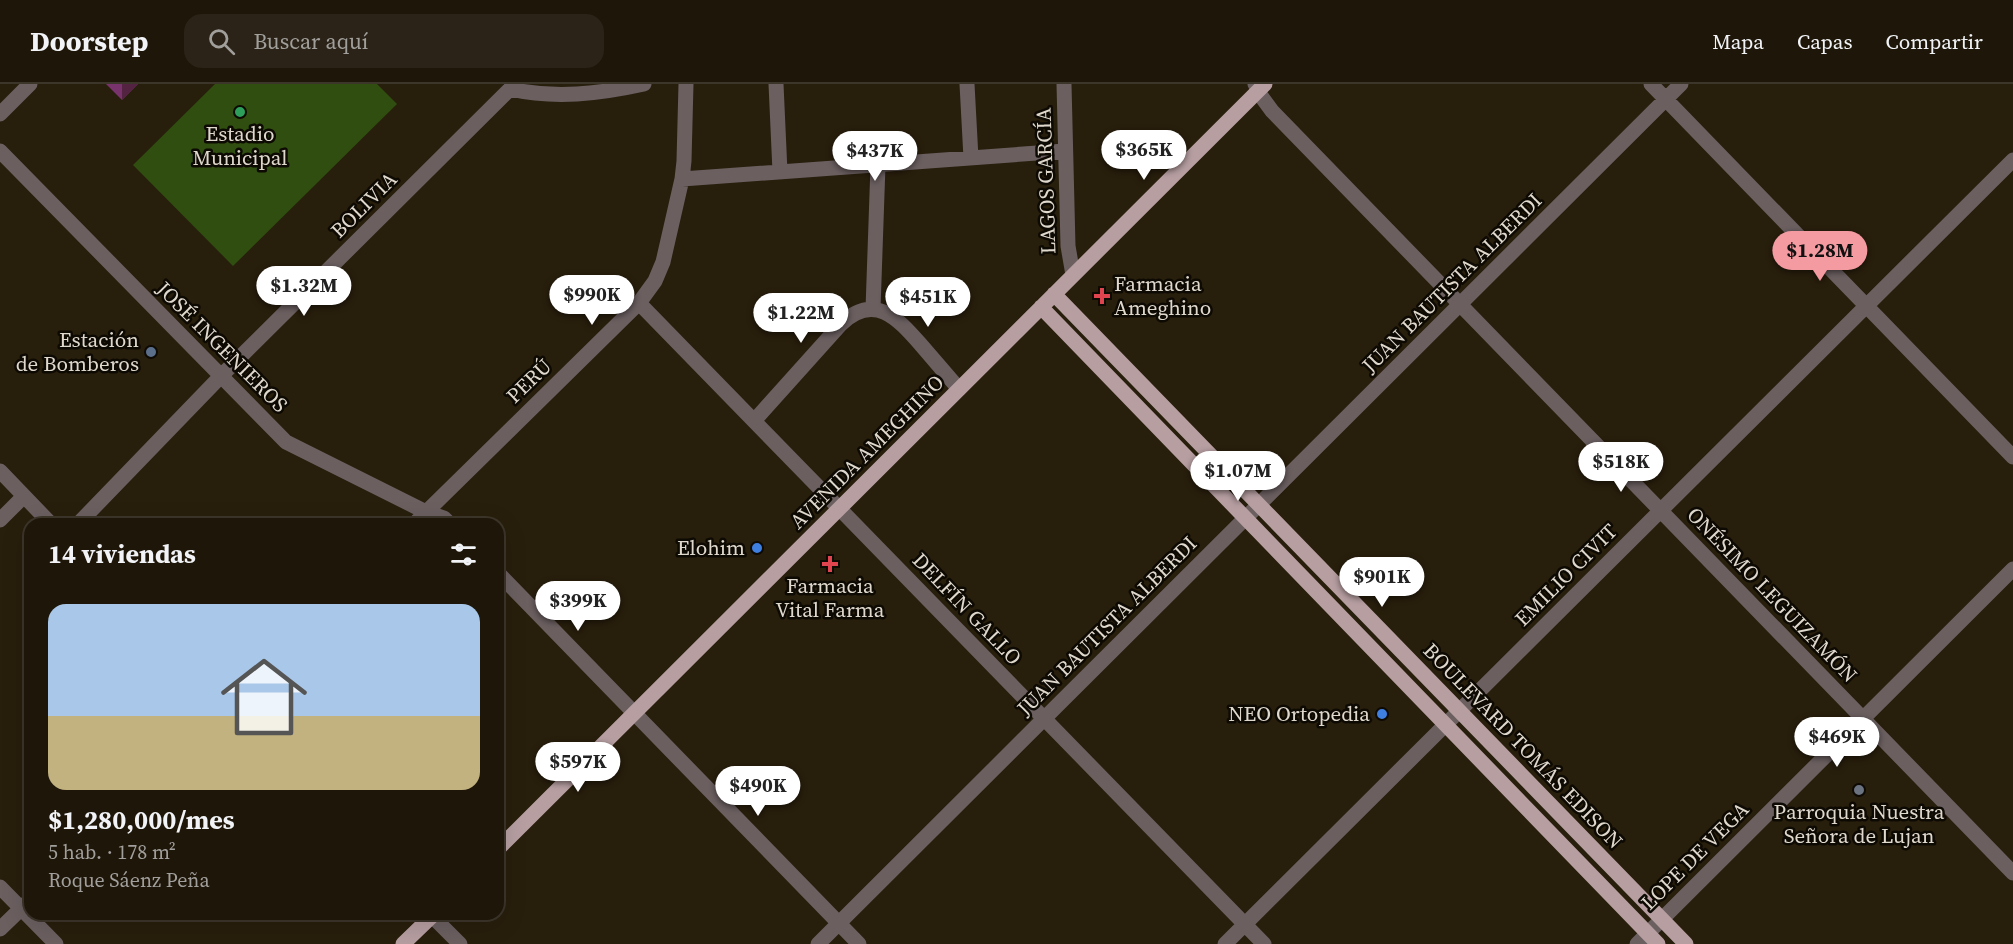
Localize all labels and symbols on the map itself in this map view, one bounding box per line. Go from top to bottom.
marker: Estadio Municipal [233,105,247,119]
street label: LAGOS GARCÍA [1028,107,1063,255]
place label: Estadio Municipal [192,119,288,172]
pin: $365K [1102,130,1186,181]
pin: $437K [833,131,917,182]
street label: BOLIVIA [324,165,403,244]
street label: JUAN BAUTISTA ALBERDI [1355,186,1548,380]
pin: $1.28M [1771,231,1869,282]
pin: $1.32M [255,266,353,317]
place label: Farmacia Ameghino [1114,269,1211,322]
street label: JOSÉ INGENIEROS [150,274,294,419]
pin: $990K [550,275,634,326]
pin: $451K [886,277,970,328]
marker: Farmacia Ameghino [1095,289,1109,303]
pin: $1.22M [752,293,850,344]
place label: Estación de Bomberos [16,325,139,378]
marker: Estación de Bomberos [144,345,158,359]
street label: PERÚ [499,352,558,410]
street label: AVENIDA AMEGHINO [783,368,950,535]
pin: $518K [1579,442,1663,493]
pin: $1.07M [1189,451,1287,502]
street label: ONÉSIMO LEGUIZAMÓN [1681,500,1864,689]
street label: EMILIO CIVIT [1508,517,1624,632]
street label: JUAN BAUTISTA ALBERDI [1010,529,1203,723]
place label: Elohim [677,533,745,562]
marker: Elohim [750,541,764,555]
street label: DELFÍN GALLO [906,546,1029,671]
marker: Farmacia Vital Farma [823,557,837,571]
pin: $901K [1340,557,1424,608]
place label: Farmacia Vital Farma [776,571,885,624]
pin: $399K [536,581,620,632]
street label: BOULEVARD TOMÁS EDISON [1417,636,1630,855]
place label: NEO Ortopedia [1228,699,1370,728]
marker: NEO Ortopedia [1375,707,1389,721]
pin: $469K [1795,717,1879,768]
pin: $597K [536,742,620,793]
pin: $490K [716,766,800,817]
marker: Parroquia Nuestra Señora de Lujan [1852,783,1866,797]
street label: LOPE DE VEGA [1634,795,1755,916]
place label: Parroquia Nuestra Señora de Lujan [1774,797,1945,850]

